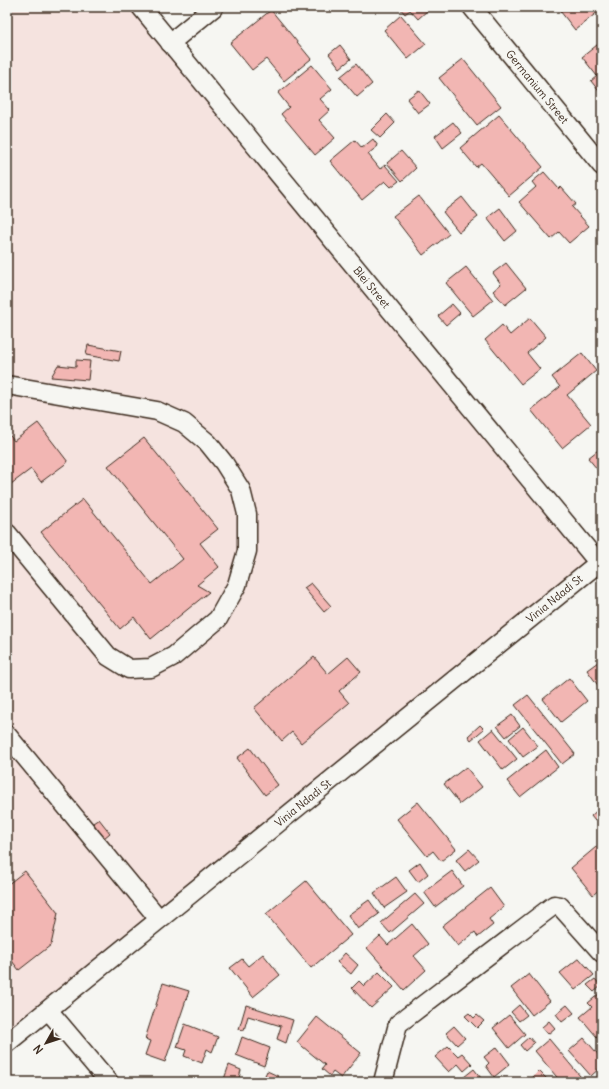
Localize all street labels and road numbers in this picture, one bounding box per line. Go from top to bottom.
street label: Germanium Street [503,47,572,127]
street label: Blei Street [350,263,393,311]
street label: Vinia Ndadi St [523,571,586,626]
street label: Vinia Ndadi St [272,776,334,830]

